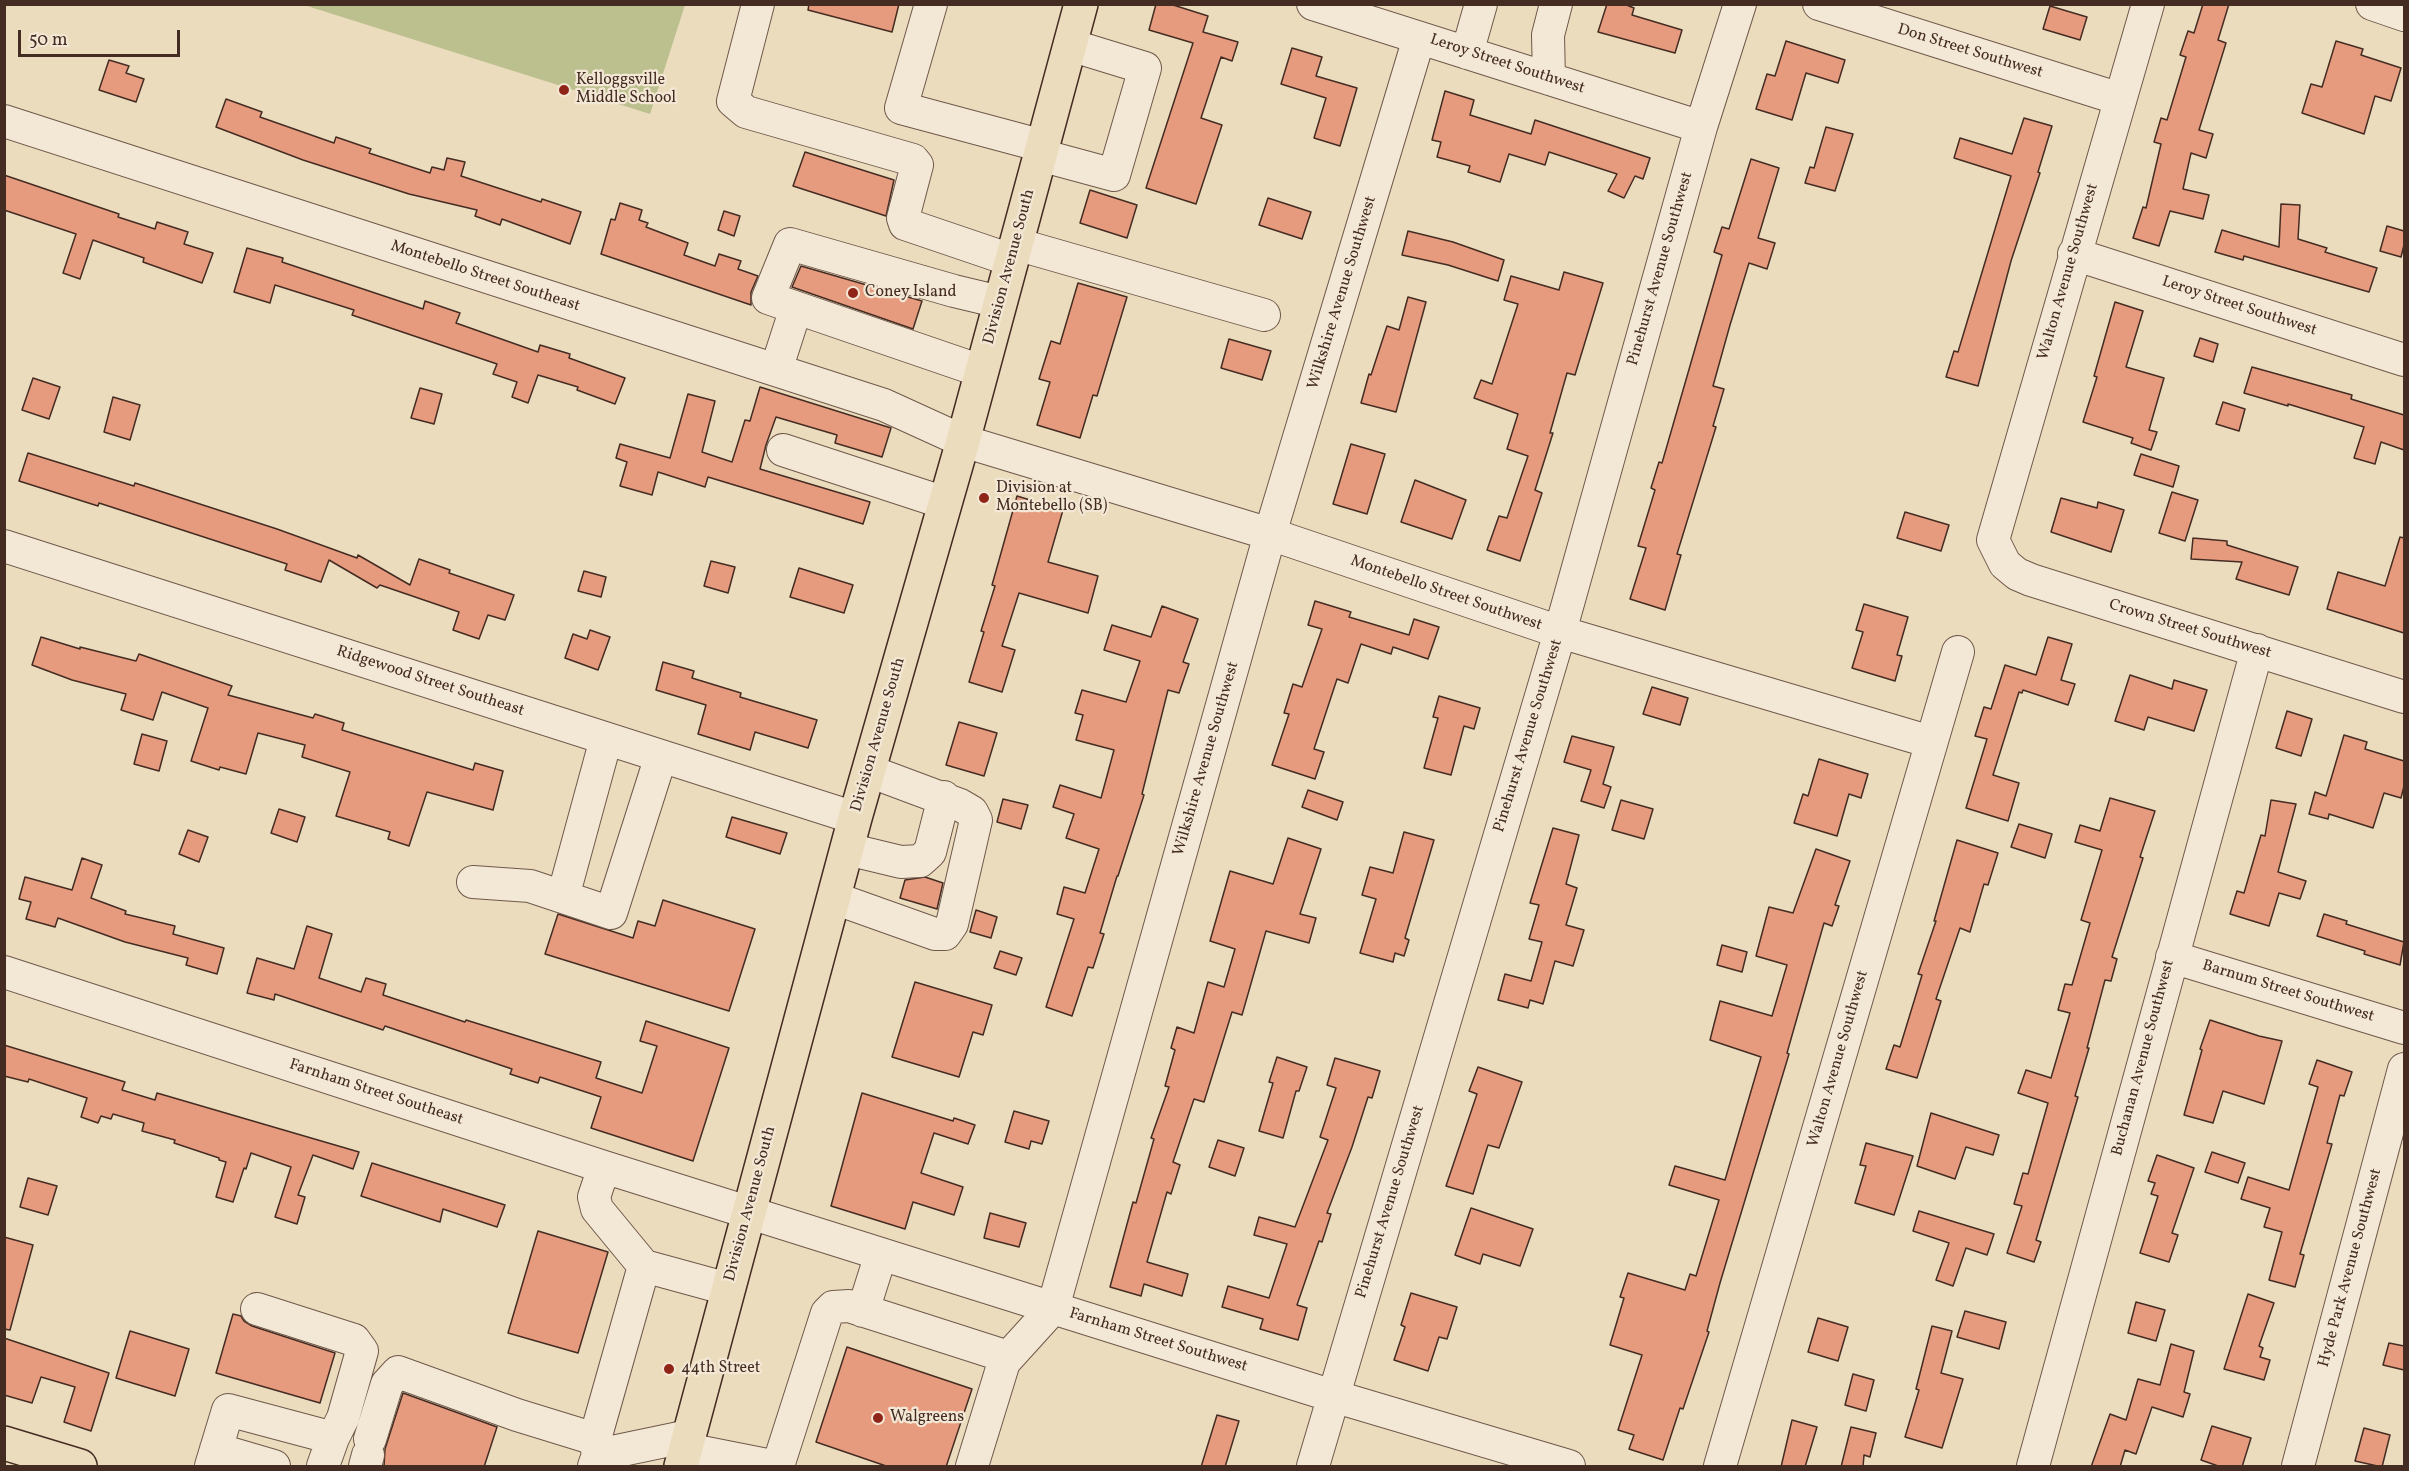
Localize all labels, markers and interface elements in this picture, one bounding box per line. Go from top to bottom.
scale bar [21,18,183,56]
street label: Don Street Southwest [1895,21,2045,83]
text: 50 m [29,28,68,53]
street label: Leroy Street Southwest [1427,31,1587,99]
place label: Kelloggsville Middle School [576,71,676,109]
marker: Kelloggsville Middle School [557,83,571,97]
street label: Pinehurst Avenue Southwest [1624,170,1698,368]
street label: Walton Avenue Southwest [2035,181,2103,363]
street label: Division Avenue South [980,187,1040,347]
street label: Wilkshire Avenue Southwest [1304,194,1382,392]
street label: Montebello Street Southeast [388,237,582,317]
street label: Leroy Street Southwest [2159,273,2319,341]
place label: Coney Island [865,283,957,303]
marker: Coney Island [846,286,860,300]
place label: Division at Montebello (SB) [996,479,1107,517]
marker: Division at Montebello (SB) [977,491,991,505]
street label: Montebello Street Southwest [1348,552,1544,636]
street label: Crown Street Southwest [2106,596,2274,664]
street label: Pinehurst Avenue Southwest [1490,637,1568,835]
street label: Ridgewood Street Southeast [334,643,526,721]
street label: Division Avenue South [848,656,910,814]
street label: Wilkshire Avenue Southwest [1170,660,1244,858]
street label: Barnum Street Southwest [2200,957,2376,1027]
street label: Buchanan Avenue Southwest [2109,958,2179,1158]
street label: Walton Avenue Southwest [1805,968,1873,1150]
street label: Farnham Street Southeast [287,1056,465,1130]
street label: Pinehurst Avenue Southwest [1352,1103,1430,1301]
street label: Division Avenue South [721,1124,781,1284]
street label: Hyde Park Avenue Southwest [2315,1167,2387,1369]
street label: Farnham Street Southwest [1066,1305,1250,1377]
place label: 44th Street [681,1359,760,1379]
marker: 44th Street [662,1362,676,1376]
place label: Walgreens [890,1408,964,1428]
marker: Walgreens [871,1411,885,1425]

